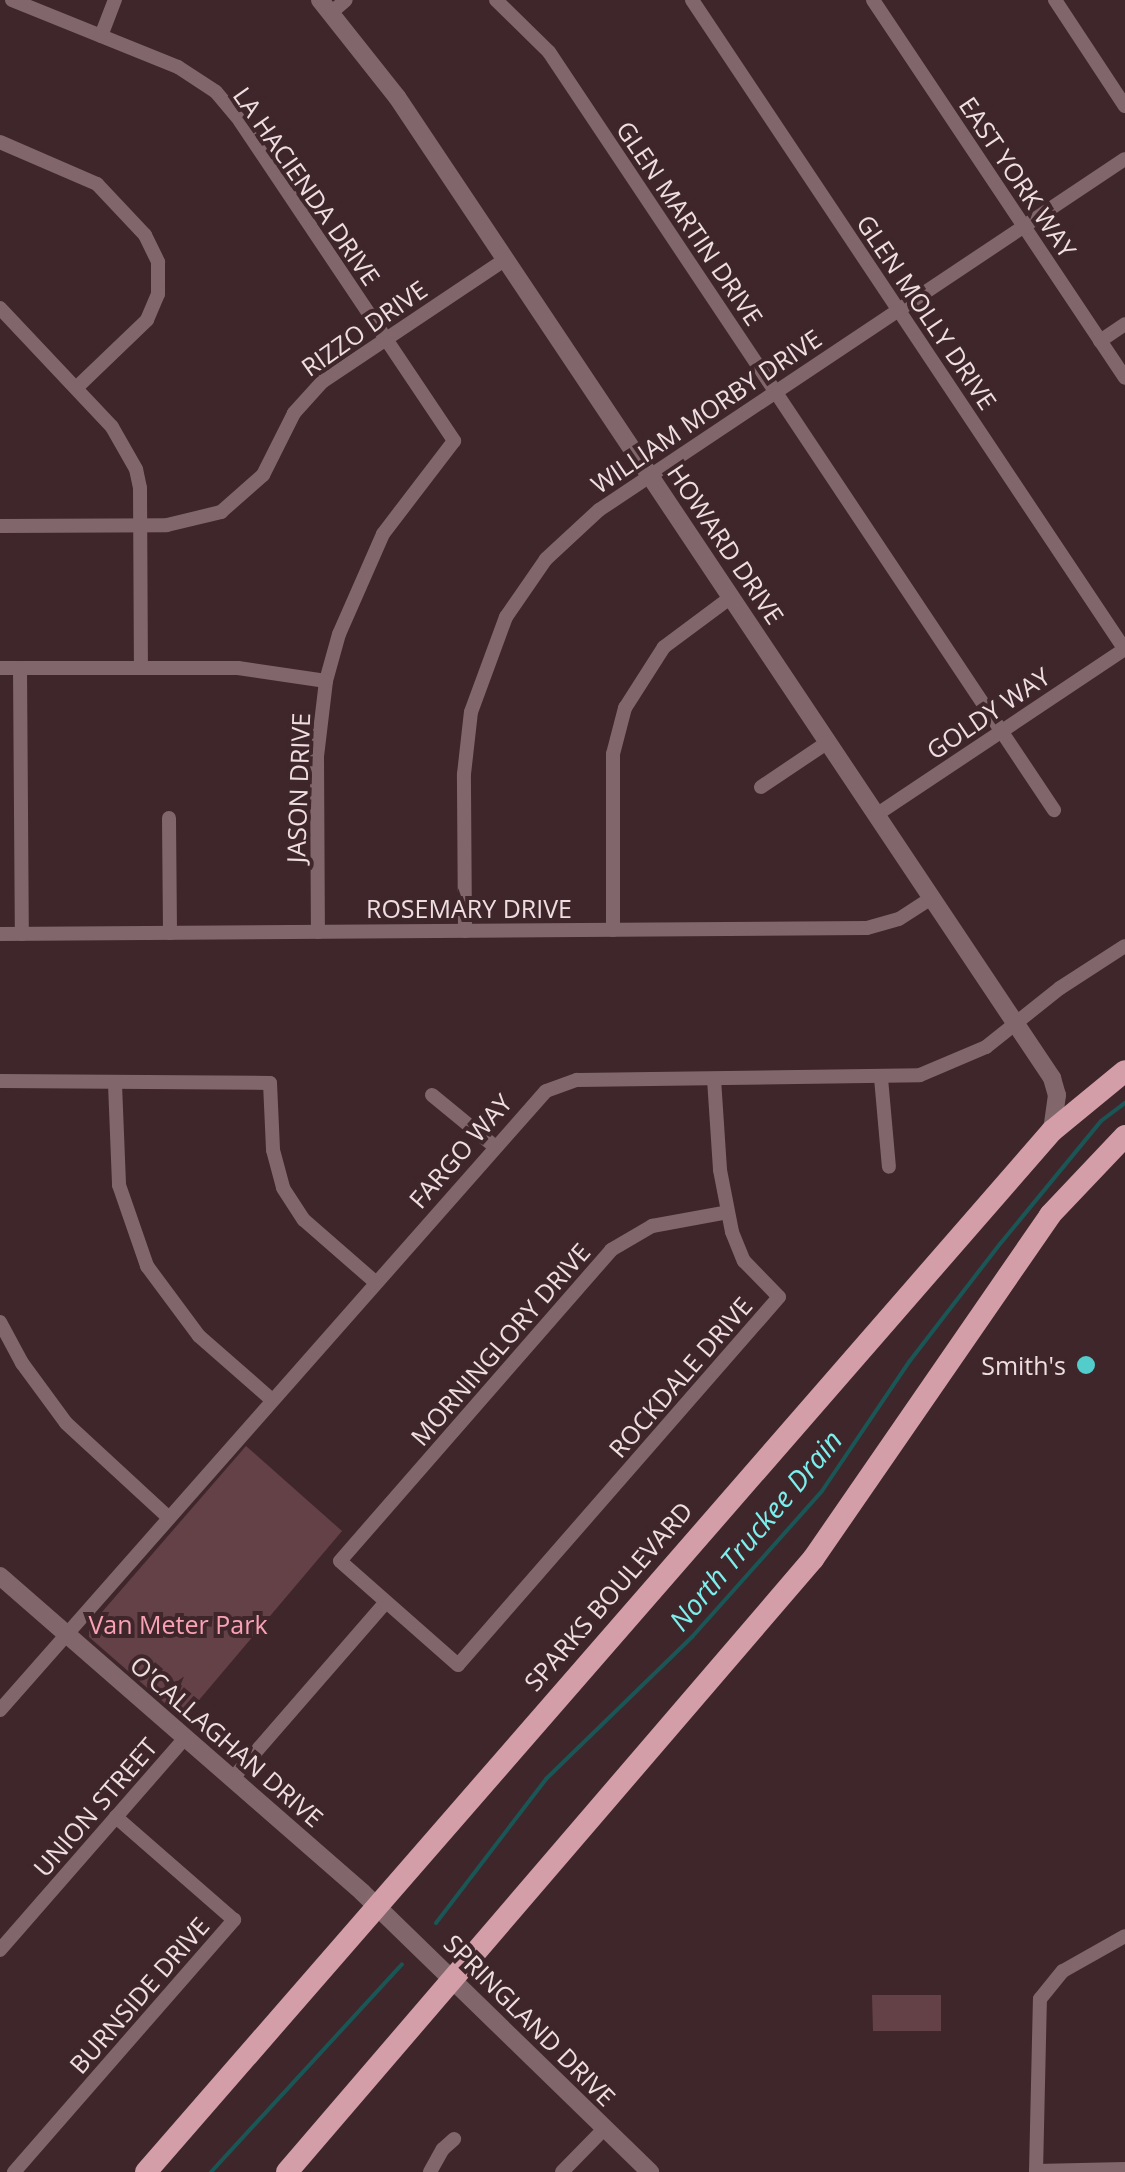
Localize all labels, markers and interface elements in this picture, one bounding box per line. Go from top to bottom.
street label: LA HACIENDA DRIVE [227,81,387,291]
street label: EAST YORK WAY [953,91,1083,263]
street label: GLEN MARTIN DRIVE [611,115,769,331]
street label: GLEN MOLLY DRIVE [851,209,1003,415]
street label: RIZZO DRIVE [295,274,433,382]
street label: WILLIAM MORBY DRIVE [585,323,827,499]
street label: HOWARD DRIVE [662,458,790,630]
street label: GOLDY WAY [921,661,1055,765]
street label: JASON DRIVE [280,712,316,864]
street label: ROSEMARY DRIVE [366,893,572,923]
street label: FARGO WAY [402,1088,518,1214]
street label: MORNINGLORY DRIVE [404,1237,596,1451]
street label: ROCKDALE DRIVE [602,1291,758,1463]
place label: Smith's [981,1350,1066,1380]
marker: Smith's [1075,1354,1097,1376]
water label: North Truckee Drain [662,1423,848,1637]
street label: SPARKS BOULEVARD [518,1495,698,1697]
park label: Van Meter Park [88,1609,268,1639]
street label: O'CALLAGHAN DRIVE [125,1649,329,1833]
street label: UNION STREET [27,1732,163,1882]
street label: BURNSIDE DRIVE [63,1911,215,2079]
street label: SPRINGLAND DRIVE [438,1928,622,2112]

